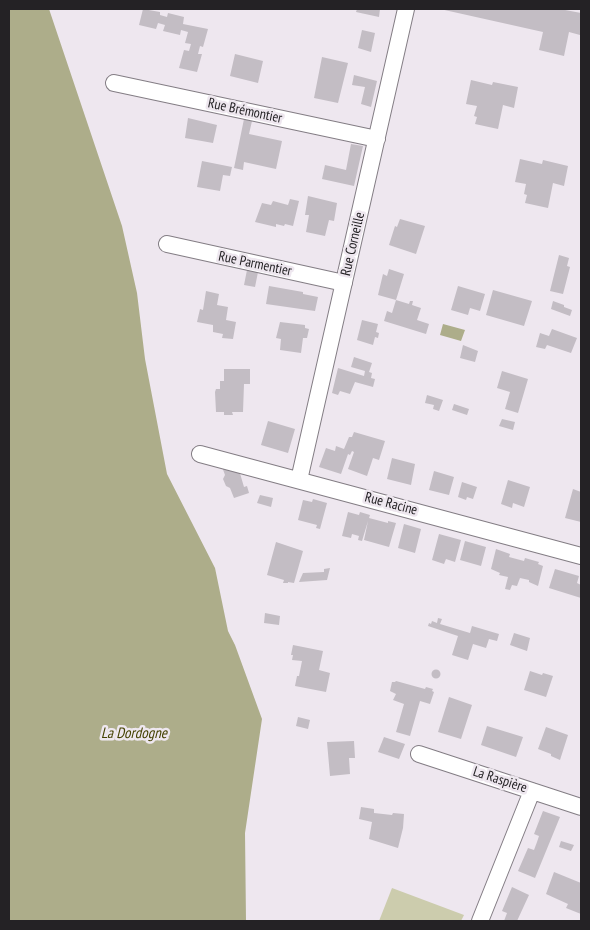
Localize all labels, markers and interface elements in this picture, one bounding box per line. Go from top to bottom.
street label: Rue Brémontier [206,95,284,127]
street label: Rue Corneille [338,211,368,277]
street label: Rue Parmentier [217,248,293,280]
street label: Rue Racine [363,489,419,519]
water label: La Dordogne [101,725,167,743]
street label: La Raspière [471,763,529,797]

